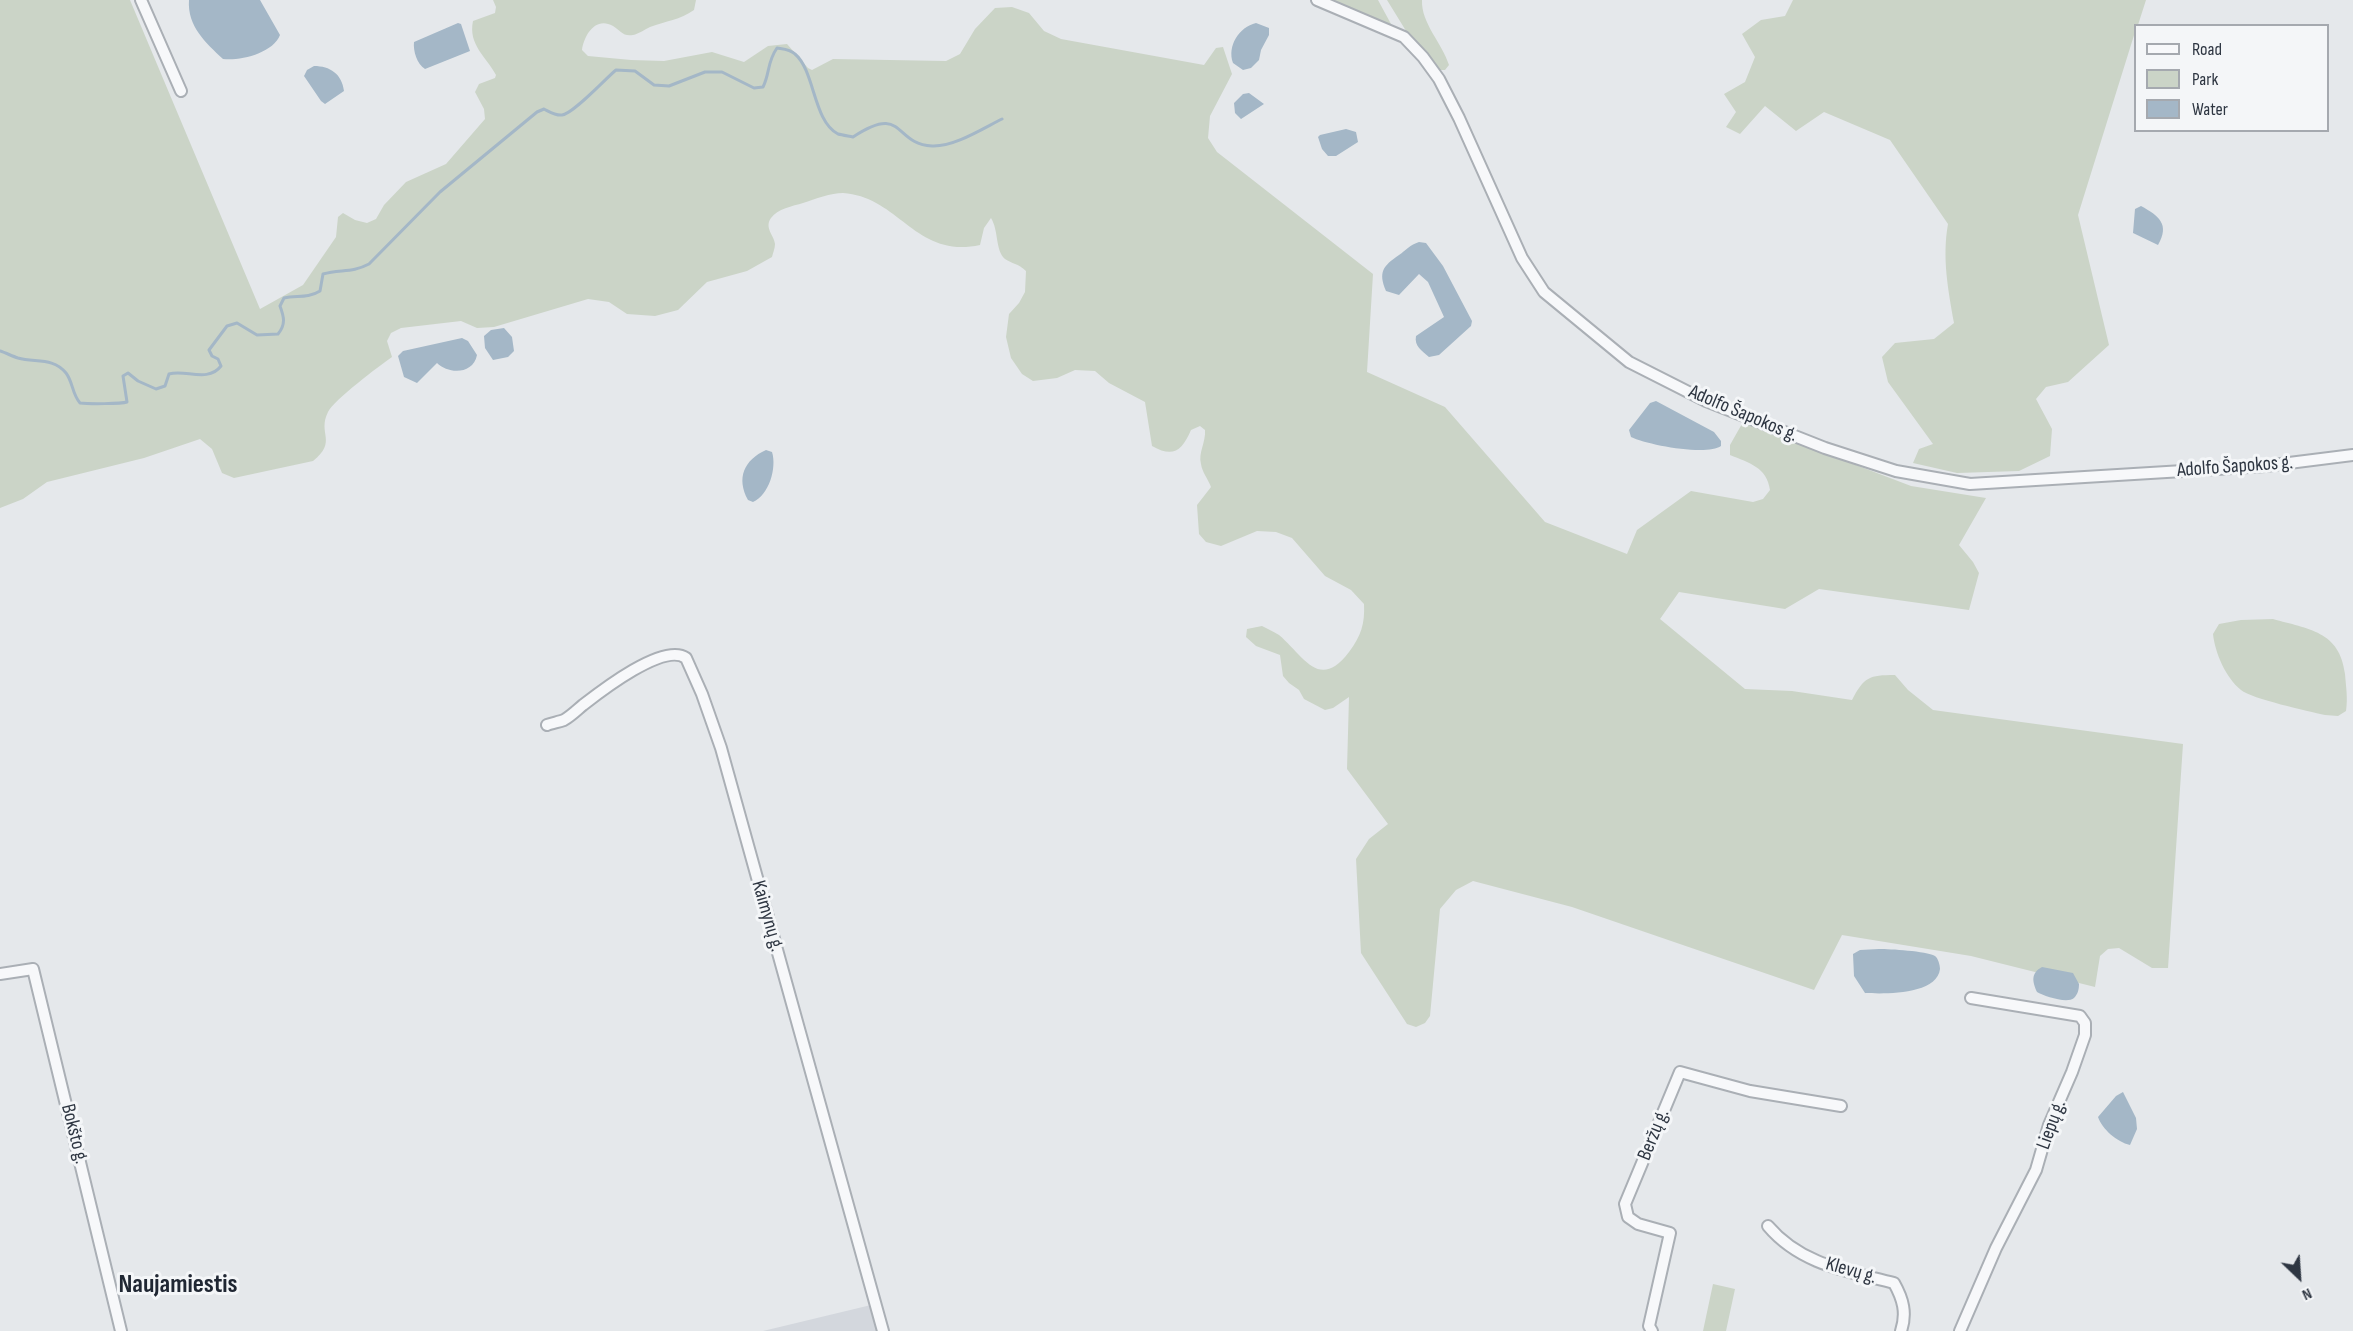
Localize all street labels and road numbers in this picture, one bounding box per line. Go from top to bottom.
street label: Adolfo Šapokos g. [1685,380,1801,448]
street label: Adolfo Šapokos g. [2176,451,2294,483]
street label: Kaimynų g. [745,878,789,954]
street label: Liepų g. [2032,1097,2072,1153]
street label: Bokšto g. [55,1102,93,1166]
street label: Beržų g. [1633,1106,1675,1164]
street label: Klevų g. [1823,1252,1879,1290]

